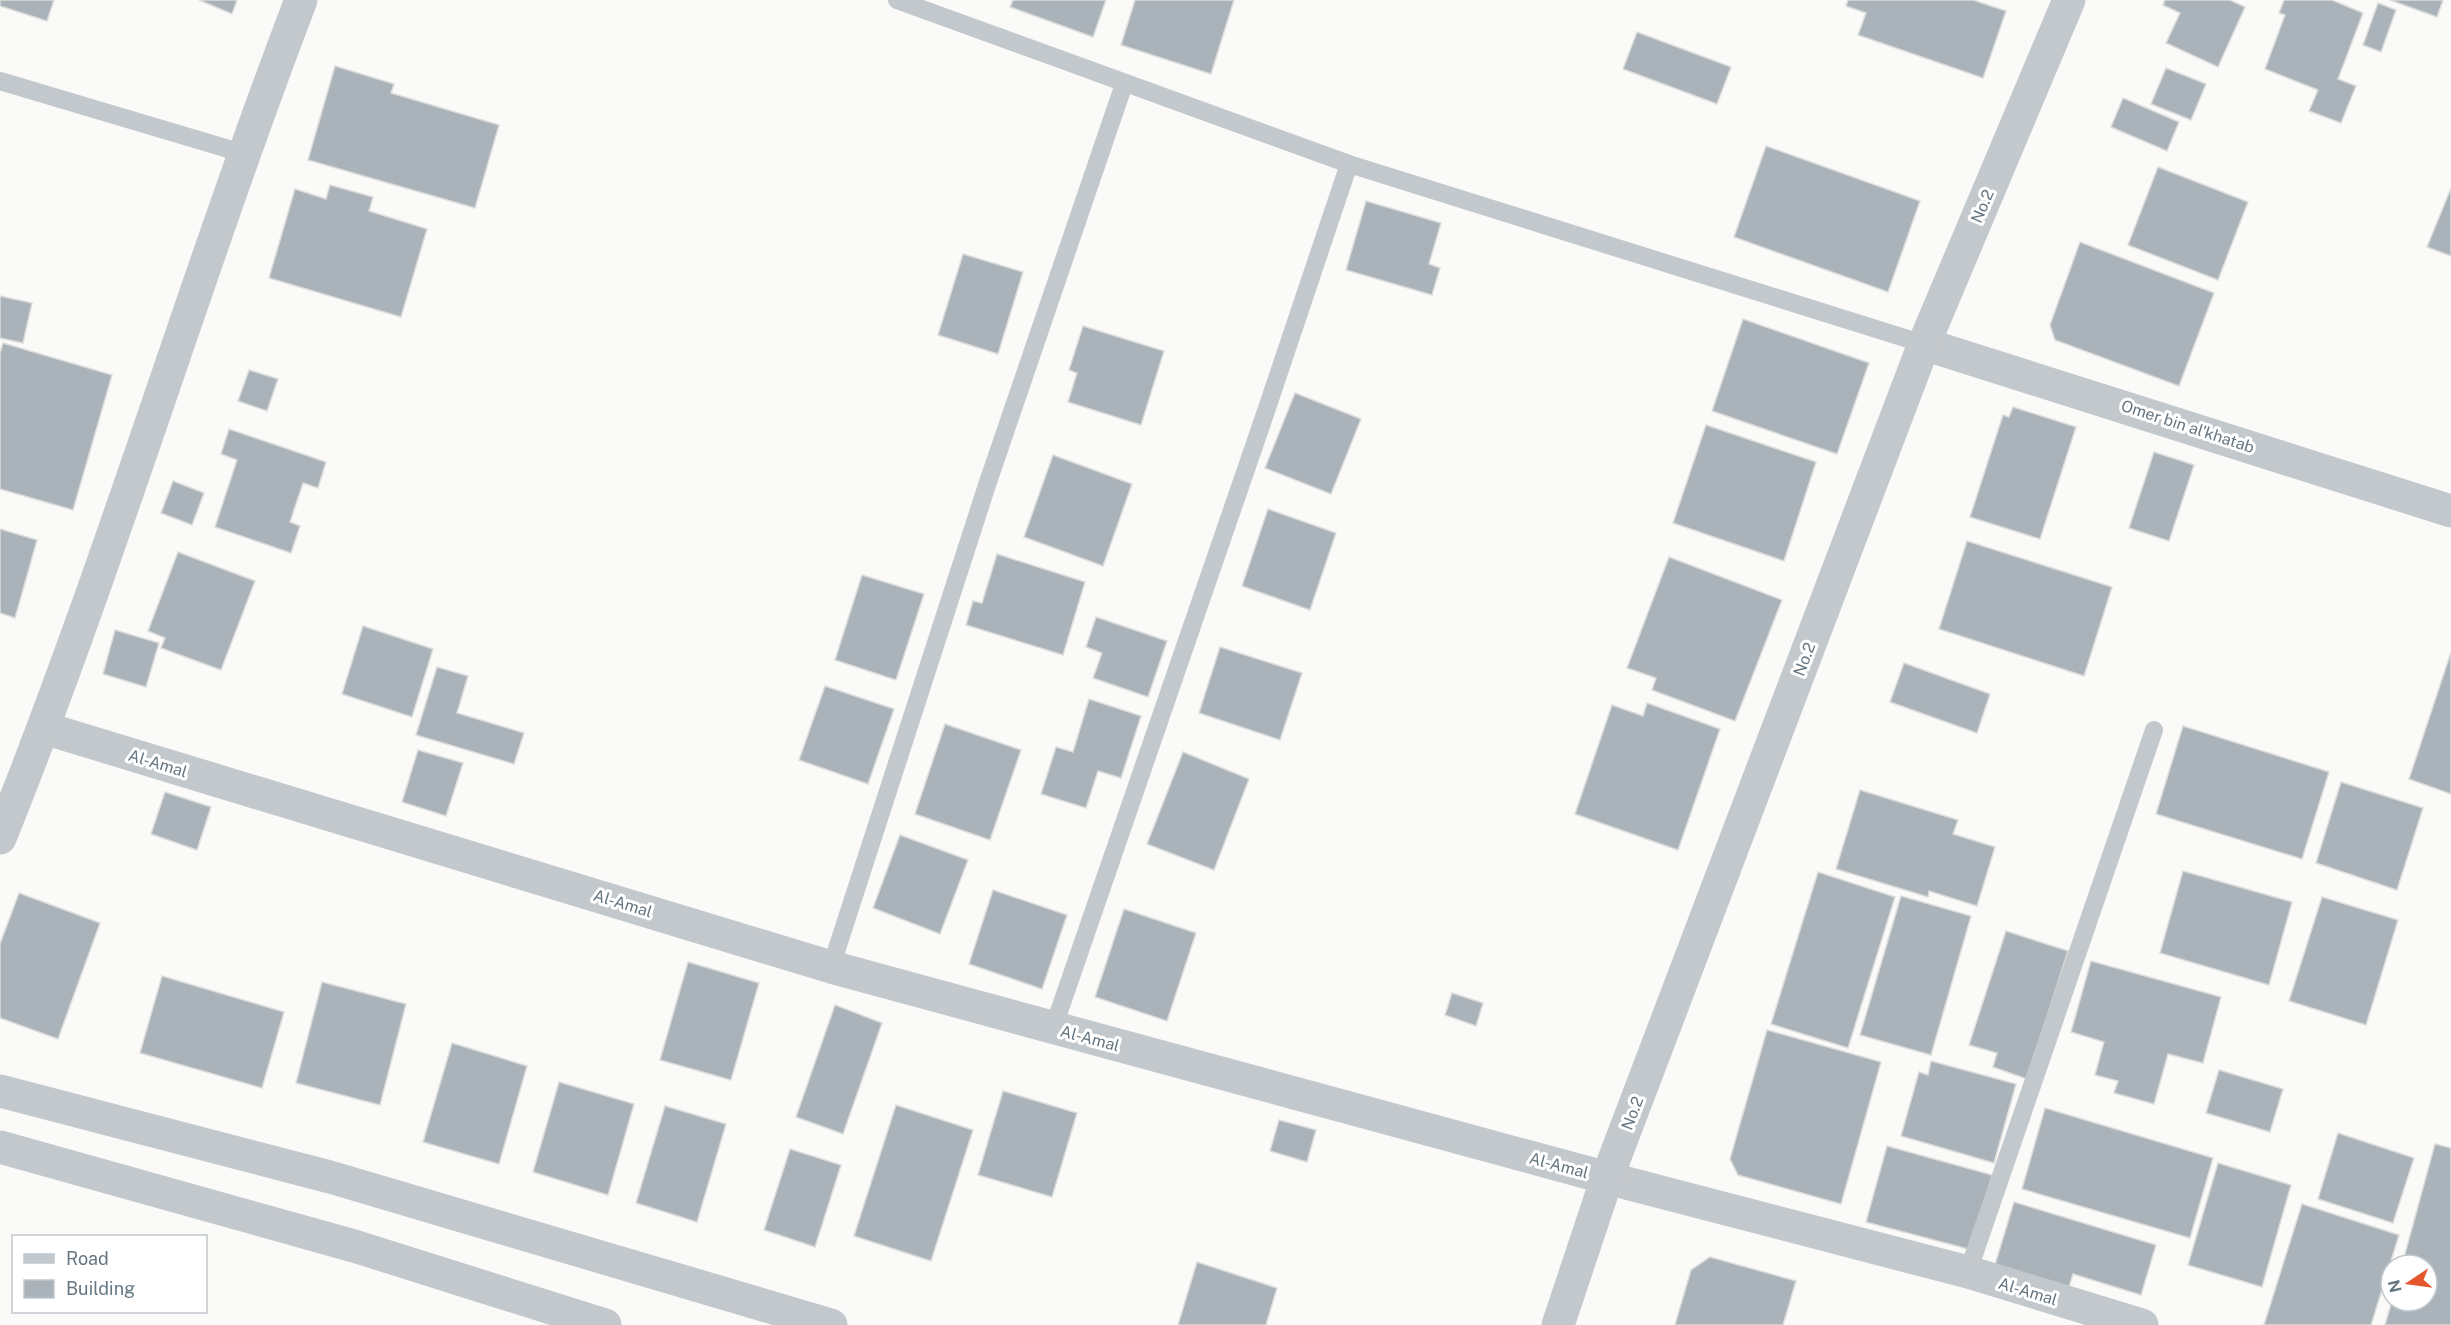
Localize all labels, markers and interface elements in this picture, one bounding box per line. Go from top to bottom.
street label: No.2 [1967,187,1998,226]
street label: Omer bin al'khatab [2119,396,2257,457]
street label: No.2 [1789,640,1820,679]
street label: Al-Amal [126,746,190,781]
street label: Al-Amal [591,886,655,921]
street label: Al-Amal [1058,1021,1122,1056]
street label: No.2 [1617,1094,1648,1133]
street label: Al-Amal [1527,1148,1591,1183]
legend [12,1235,207,1313]
text: Road [66,1248,109,1269]
north arrow [2379,1253,2439,1313]
street label: Al-Amal [1996,1274,2060,1309]
text: Building [66,1278,135,1299]
text: N [2384,1278,2406,1294]

